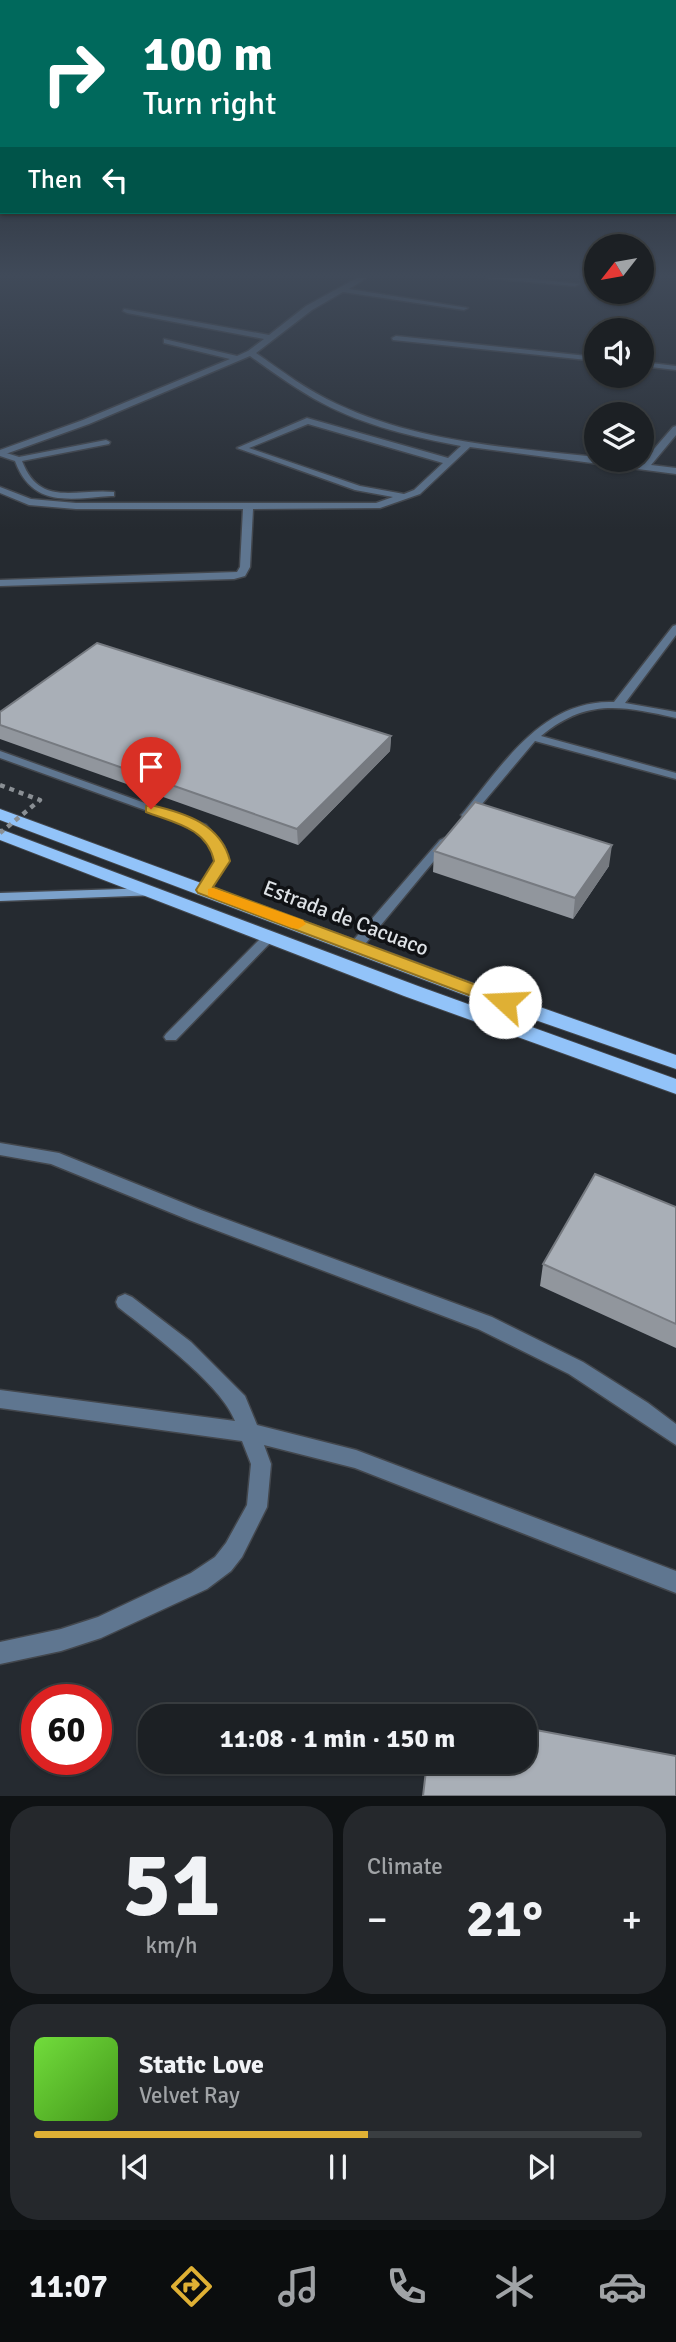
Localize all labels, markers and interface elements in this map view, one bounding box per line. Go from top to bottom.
text: 100 m [143,24,273,84]
icon: right [28,28,119,119]
text: Turn right [143,84,276,123]
icon: left [96,161,134,199]
text: Then [28,164,82,196]
north arrow [584,234,654,304]
map controls [584,234,654,472]
button: sound [584,318,654,388]
button: layers [584,402,654,472]
pin [121,737,181,809]
icon: arrive [132,748,170,786]
street label: Estrada de Cacuaco [260,875,432,961]
position arrow [468,965,542,1039]
speed limit sign: 60 [21,1684,112,1775]
text: 11:08 · 1 min · 150 m [220,1723,455,1755]
text: 51 [122,1829,221,1942]
text: Climate [367,1852,443,1881]
text: 21° [466,1887,543,1951]
text: − [367,1896,388,1943]
text: + [621,1896,642,1943]
text: km/h [145,1931,198,1960]
text: Static Love [139,2049,264,2081]
text: Velvet Ray [139,2081,240,2110]
icon: previous [116,2148,154,2186]
icon: pause [319,2148,357,2186]
icon: next [522,2148,560,2186]
icon: directions [167,2262,216,2311]
icon: music [274,2262,323,2311]
icon: phone [382,2262,431,2311]
icon: climate [490,2262,539,2311]
icon: car [598,2262,647,2311]
text: 11:07 [29,2267,108,2306]

